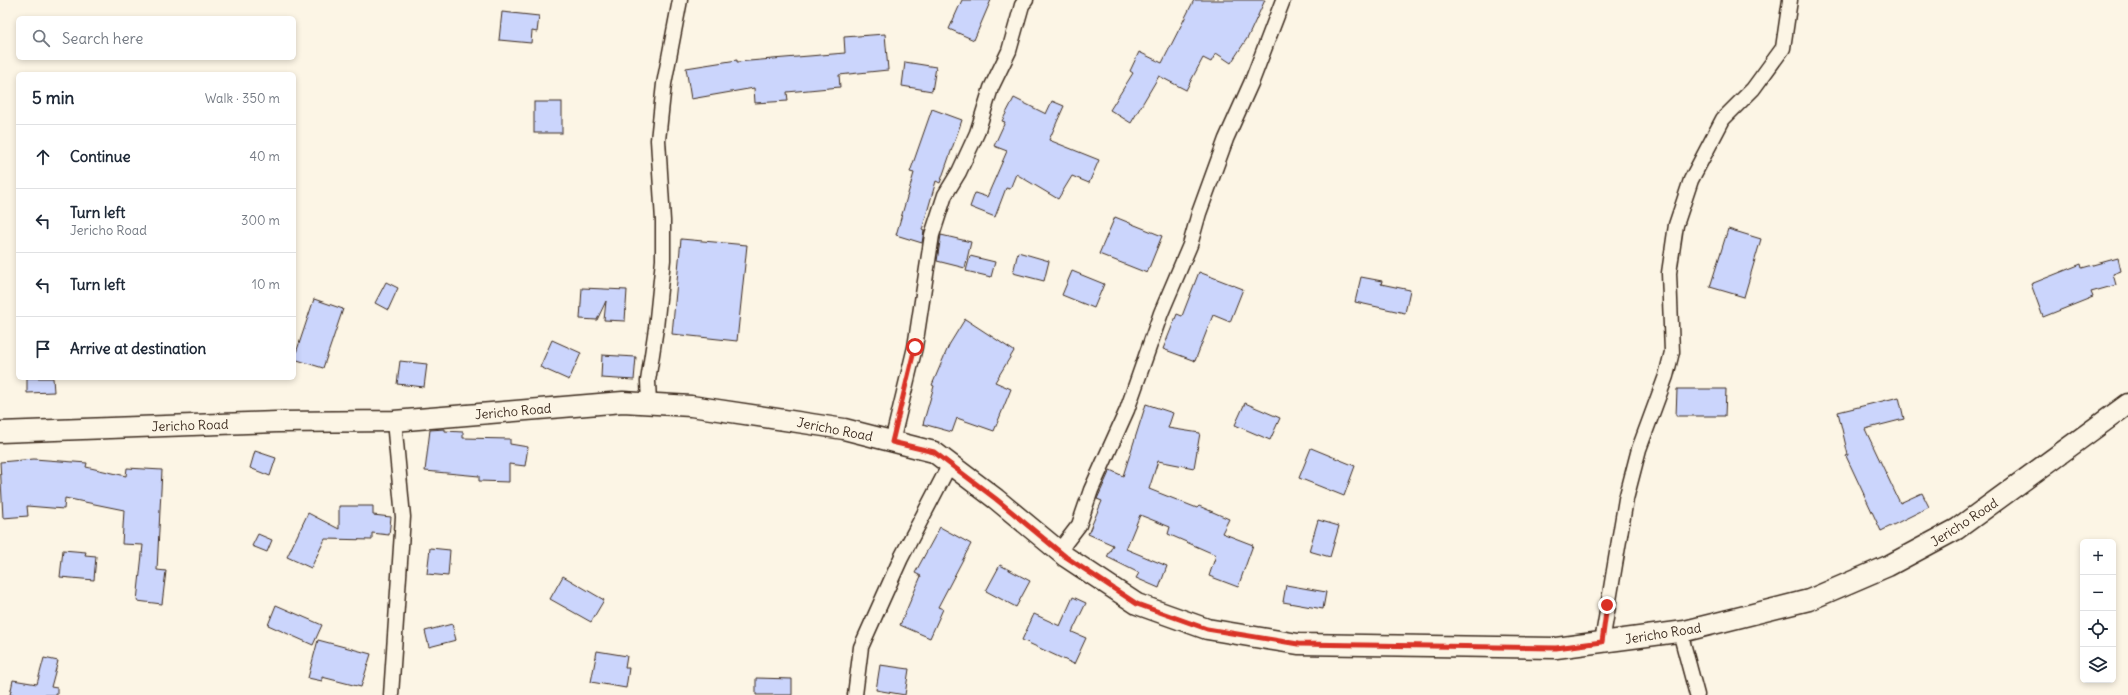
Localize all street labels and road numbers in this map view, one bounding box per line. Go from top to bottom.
street label: Jericho Road [474,400,552,423]
street label: Jericho Road [796,414,875,445]
street label: Jericho Road [151,416,229,435]
street label: Jericho Road [1927,494,2001,550]
street label: Jericho Road [1624,619,1703,648]

